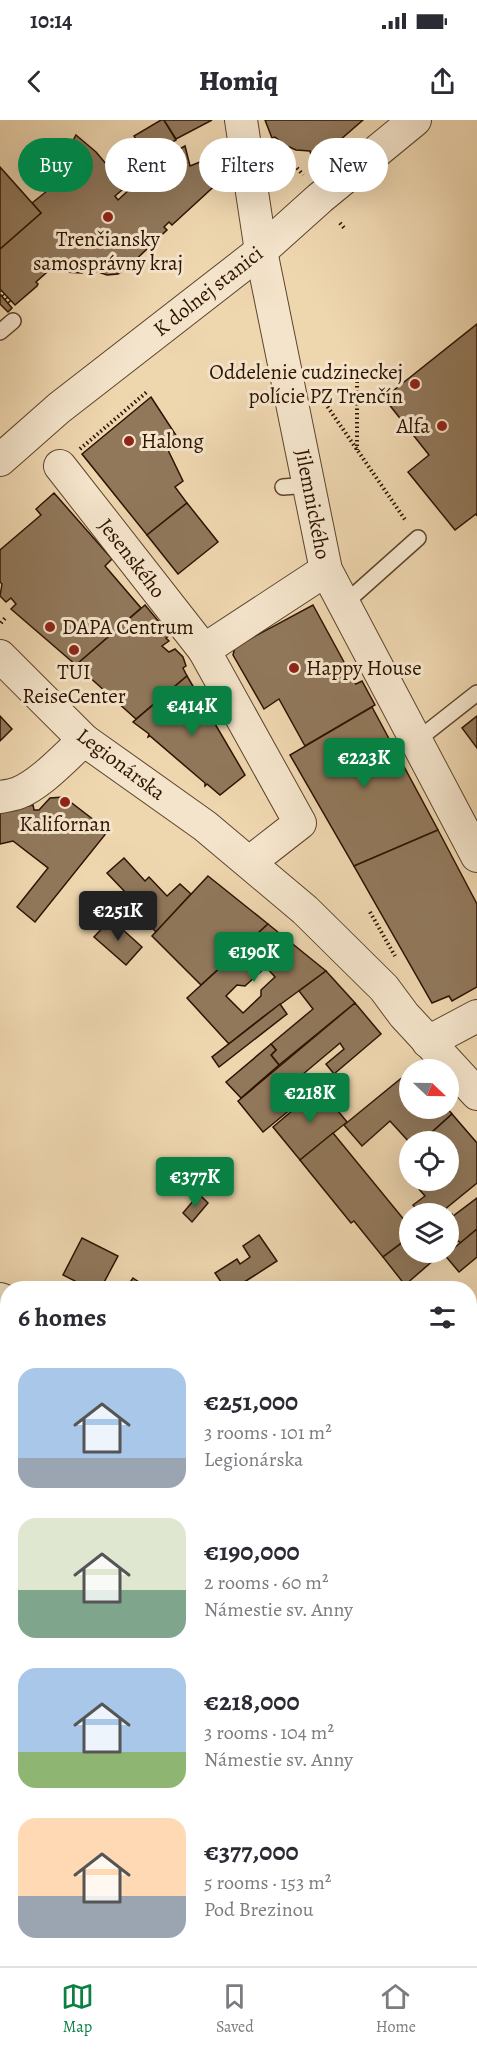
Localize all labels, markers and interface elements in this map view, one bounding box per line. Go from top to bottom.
text: 10:14 [30,6,72,36]
text: Homiq [199,63,278,99]
icon: back [18,65,51,98]
icon: share [426,65,459,98]
chip: Buy [18,138,93,192]
chip: Rent [105,138,187,192]
chip: Filters [199,138,296,192]
chip: New [308,138,388,192]
marker: Trenčiansky samosprávny kraj [101,210,115,224]
place label: Trenčiansky samosprávny kraj [33,225,183,277]
street label: K dolnej stanici [147,239,269,343]
place label: Oddelenie cudzineckej polície PZ Trenčín [209,358,403,410]
marker: Oddelenie cudzineckej polície PZ Trenčín [408,377,422,391]
place label: Alfa [396,412,430,440]
marker: Alfa [435,419,449,433]
place label: Halong [141,427,204,455]
marker: Halong [122,434,136,448]
street label: Jilemnického [289,446,337,562]
street label: Jesenského [92,512,172,604]
place label: DAPA Centrum [62,613,194,641]
marker: DAPA Centrum [43,620,57,634]
marker: TUI ReiseCenter [67,643,81,657]
place label: Happy House [306,654,422,682]
place label: TUI ReiseCenter [22,658,126,710]
marker: Happy House [287,661,301,675]
pin: €414K [150,686,234,737]
text: €414K [167,692,217,719]
street label: Legionárska [71,721,171,807]
pin: €223K [322,738,406,789]
text: €223K [338,744,390,771]
marker: Kalifornan [58,795,72,809]
place label: Kalifornan [19,810,111,838]
pin: €251K [76,891,160,942]
text: €251K [93,897,143,924]
pin: €190K [212,932,296,983]
text: €190K [228,938,280,965]
north arrow [399,1059,459,1119]
map controls [399,1059,459,1263]
pin: €218K [268,1073,352,1124]
text: €218K [284,1079,336,1106]
button: locate [399,1131,459,1191]
pin: €377K [153,1157,237,1208]
text: €377K [170,1163,220,1190]
button: layers [399,1203,459,1263]
text: 6 homes [18,1300,107,1335]
icon: filters [426,1301,459,1334]
text: €251,000 [204,1384,298,1419]
icon: home [66,1392,138,1464]
text: 3 rooms · 101 m² [204,1419,332,1446]
text: Legionárska [204,1446,303,1473]
text: €190,000 [204,1534,300,1569]
icon: home [66,1542,138,1614]
text: 2 rooms · 60 m² [204,1569,328,1596]
text: Námestie sv. Anny [204,1596,353,1623]
text: €218,000 [204,1684,300,1719]
icon: home [66,1692,138,1764]
text: 3 rooms · 104 m² [204,1719,334,1746]
text: Námestie sv. Anny [204,1746,353,1773]
text: €377,000 [204,1834,299,1869]
icon: home [66,1842,138,1914]
text: 5 rooms · 153 m² [204,1869,331,1896]
text: Pod Brezinou [204,1896,314,1923]
tab: Map [61,1980,94,2038]
tab: Saved [216,1980,254,2038]
tab: Home [376,1980,416,2038]

